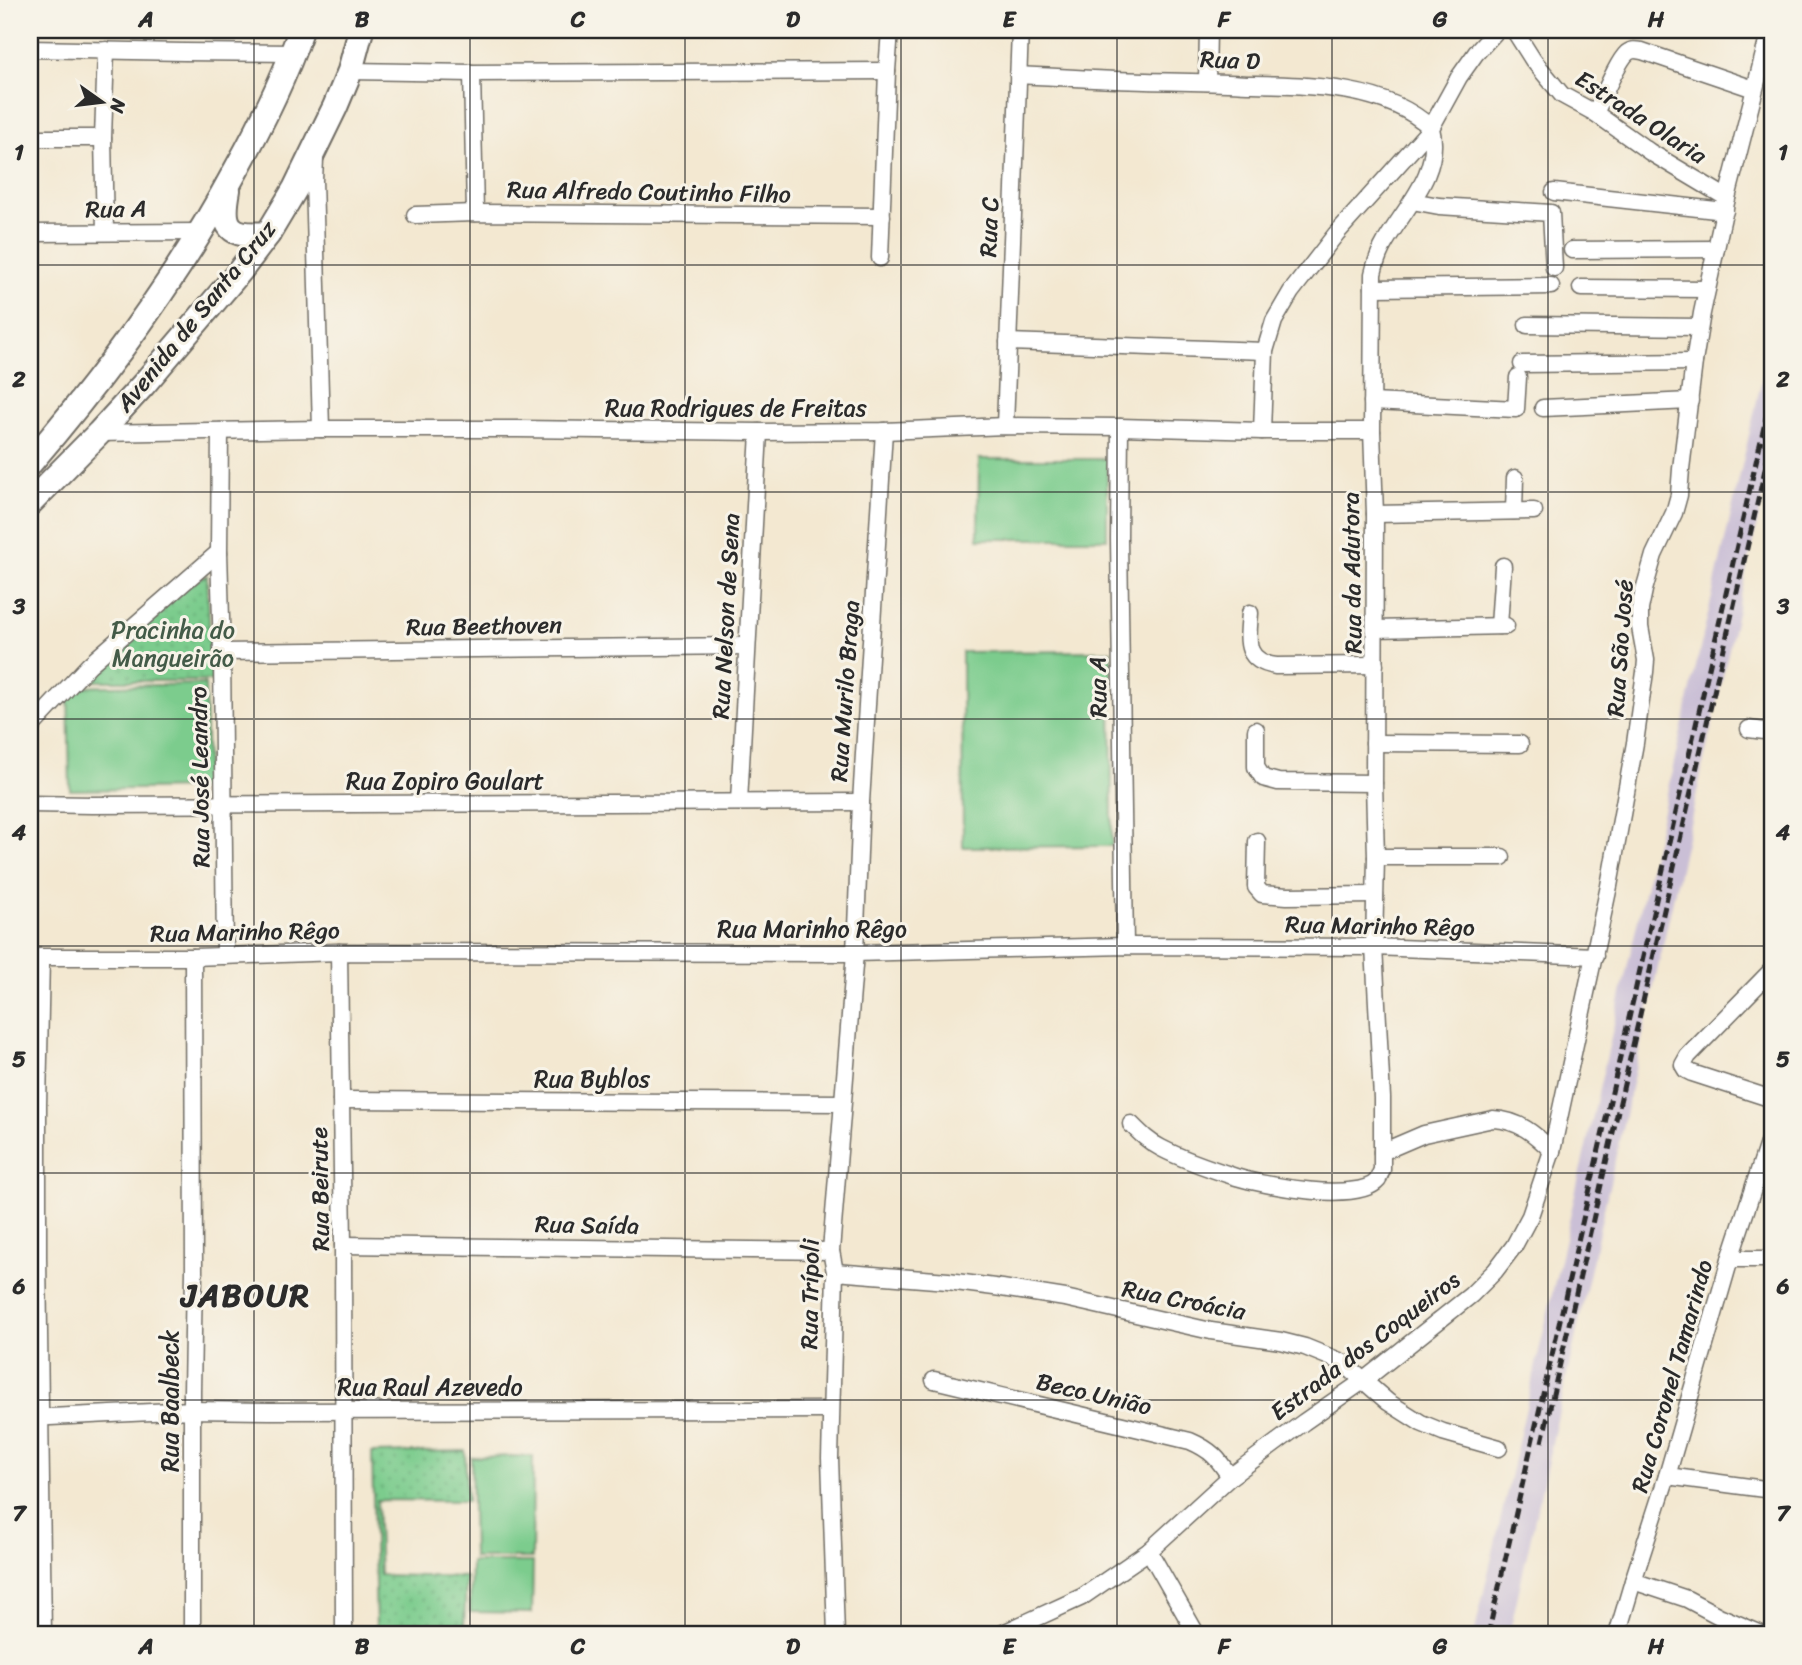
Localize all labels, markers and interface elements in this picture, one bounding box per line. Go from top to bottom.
text: A [137,0,154,40]
text: B [355,0,370,40]
text: C [570,0,586,40]
text: D [786,0,801,40]
text: E [1003,0,1018,40]
text: F [1217,0,1232,40]
text: G [1432,0,1448,40]
text: H [1647,0,1665,40]
street label: Rua D [1199,38,1261,82]
street label: Estrada Olaria [1566,58,1716,176]
north arrow [66,66,136,136]
text: N [100,95,136,117]
text: 1 [14,132,24,173]
text: 1 [1778,132,1788,173]
street label: Rua Alfredo Coutinho Filho [507,169,791,215]
street label: Rua A [85,187,147,231]
street label: Rua C [967,196,1011,258]
street label: Avenida de Santa Cruz [104,210,288,422]
text: 2 [11,359,26,400]
text: 2 [1775,359,1790,400]
street label: Rua Rodrigues de Freitas [605,387,867,429]
street label: Rua da Adutora [1330,492,1374,654]
street label: Rua Nelson de Sena [700,512,752,720]
street label: Rua São José [1594,578,1646,718]
text: 3 [12,586,26,627]
text: 3 [1776,586,1790,627]
street label: Rua Murilo Braga [818,599,872,783]
street label: Rua Beethoven [406,604,562,648]
park label: Pracinha do Mangueirão [111,609,235,679]
street label: Rua A [1076,656,1120,718]
street label: Rua José Leandro [177,686,223,868]
street label: Rua Zopiro Goulart [346,760,544,802]
text: 4 [11,812,27,853]
text: 4 [1775,812,1791,853]
street label: Rua Marinho Rêgo [1285,903,1475,949]
street label: Rua Marinho Rêgo [717,908,907,950]
street label: Rua Marinho Rêgo [150,909,340,955]
text: 5 [12,1039,26,1080]
text: 5 [1776,1039,1790,1080]
street label: Rua Byblos [534,1058,651,1100]
street label: Rua Beirute [298,1126,342,1251]
street label: Rua Saída [535,1203,639,1247]
street label: Rua Trípoli [788,1237,832,1350]
street label: Rua Coronel Tamarindo [1619,1254,1725,1497]
street label: Estrada dos Coqueiros [1260,1260,1470,1432]
text: 6 [11,1266,26,1307]
text: 6 [1775,1266,1790,1307]
district label: JABOUR [179,1267,311,1324]
street label: Rua Croácia [1119,1267,1250,1333]
street label: Rua Baalbeck [149,1330,191,1472]
street label: Beco União [1032,1360,1156,1428]
street label: Rua Raul Azevedo [337,1366,523,1408]
text: 7 [12,1493,27,1534]
text: 7 [1776,1493,1791,1534]
text: A [137,1626,154,1665]
text: B [355,1626,370,1665]
text: C [570,1626,586,1665]
text: D [786,1626,801,1665]
text: E [1003,1626,1018,1665]
text: F [1217,1626,1232,1665]
text: G [1432,1626,1448,1665]
text: H [1647,1626,1665,1665]

